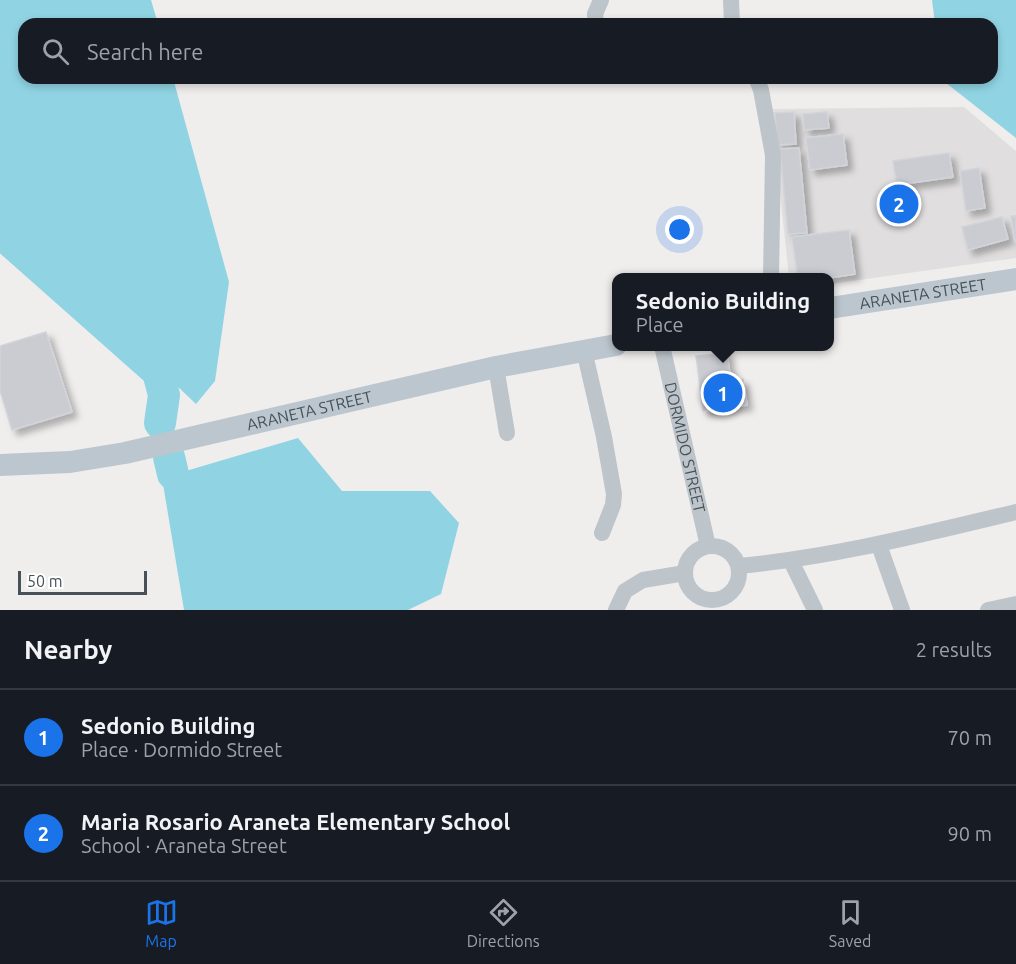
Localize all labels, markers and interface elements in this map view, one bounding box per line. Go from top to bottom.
search box [18,18,998,84]
icon: search [39,35,72,68]
text: Search here [87,39,203,64]
pin: 2 [880,182,918,226]
your location [665,215,694,244]
popup [612,273,834,351]
street label: ARANETA STREET [858,275,988,312]
text: Sedonio Building [636,288,810,313]
text: Place [636,313,684,336]
pin: 1 [704,370,742,416]
street label: DORMIDO STREET [662,380,709,514]
street label: ARANETA STREET [245,387,374,433]
scale bar [18,568,147,596]
text: 50 m [27,572,63,590]
text: Nearby [24,635,112,664]
text: 2 results [916,638,992,661]
text: Sedonio Building [81,713,255,738]
text: 1 [38,726,49,749]
text: 70 m [948,726,992,749]
text: Place · Dormido Street [81,738,282,761]
text: Maria Rosario Araneta Elementary School [81,809,510,834]
text: 2 [38,822,49,845]
text: 90 m [948,822,992,845]
text: School · Araneta Street [81,834,287,857]
tab: Map [145,896,178,950]
tab: Directions [467,896,540,950]
tab: Saved [829,896,871,950]

